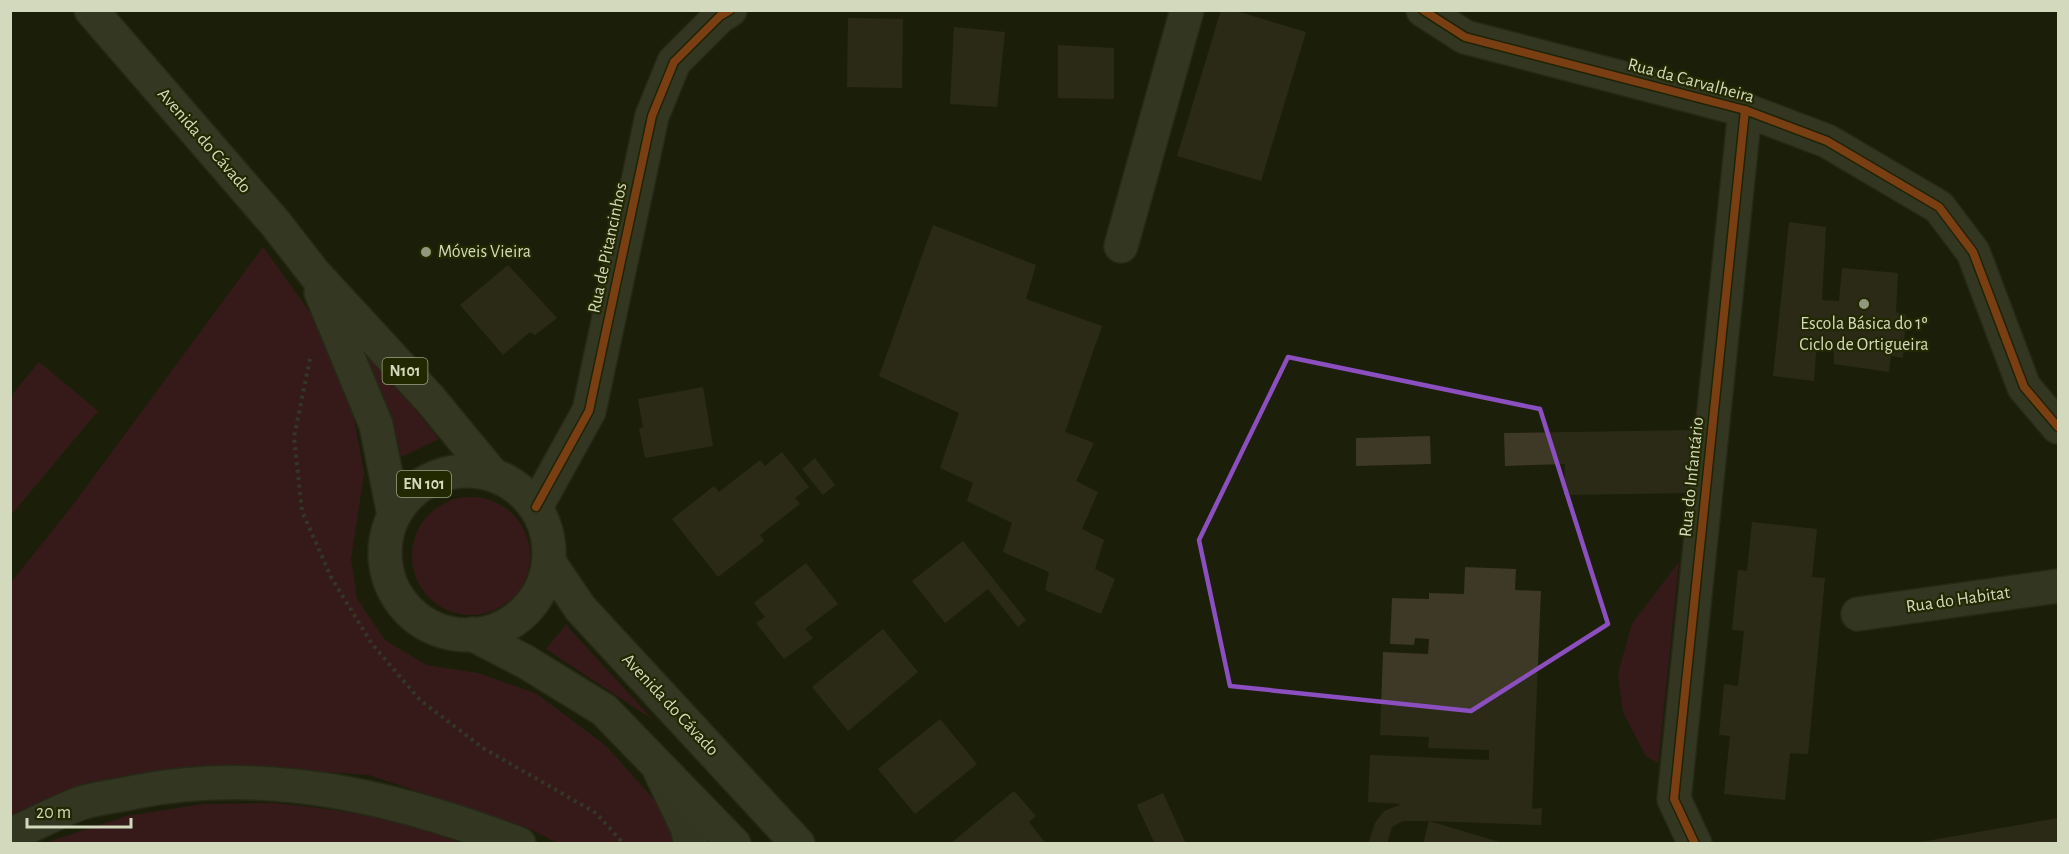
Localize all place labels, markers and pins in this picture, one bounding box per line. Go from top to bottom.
place label: Móveis Vieira [438,243,531,261]
marker: Móveis Vieira [419,245,433,259]
marker: Escola Básica do 1º Ciclo de Ortigueira [1857,297,1871,311]
place label: Escola Básica do 1º Ciclo de Ortigueira [1799,315,1929,354]

